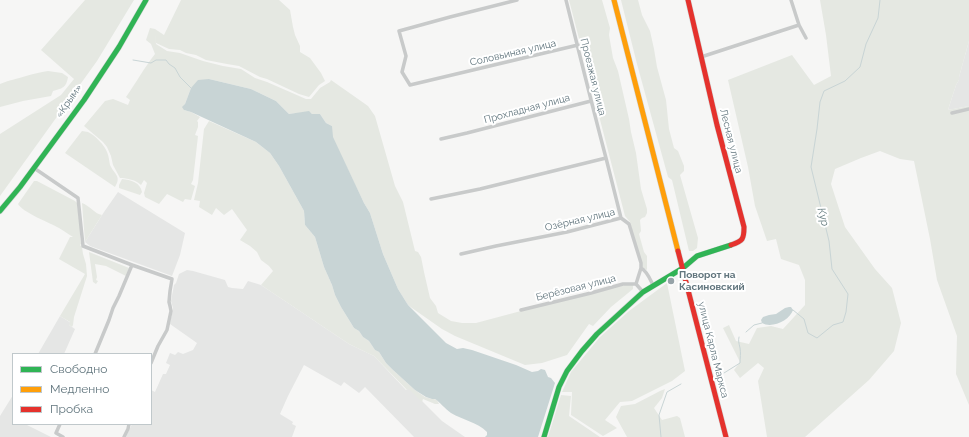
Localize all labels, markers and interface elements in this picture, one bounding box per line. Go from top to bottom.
street label: Соловьиная улица [469,37,557,69]
street label: Проезжая улица [578,37,608,117]
street label: «Крым» [53,82,85,120]
street label: Прохладная улица [483,92,571,126]
street label: Лесная улица [717,108,745,174]
street label: Озёрная улица [544,206,616,234]
water label: Кур [814,206,832,228]
place label: Поворот на Касиновский [679,269,745,292]
street label: Берёзовая улица [535,272,617,304]
marker: Поворот на Касиновский [666,276,676,286]
street label: улица Карла Маркса [695,301,731,399]
legend [12,353,152,425]
text: Свободно [50,362,107,376]
text: Медленно [50,382,109,396]
text: Пробка [50,402,93,416]

